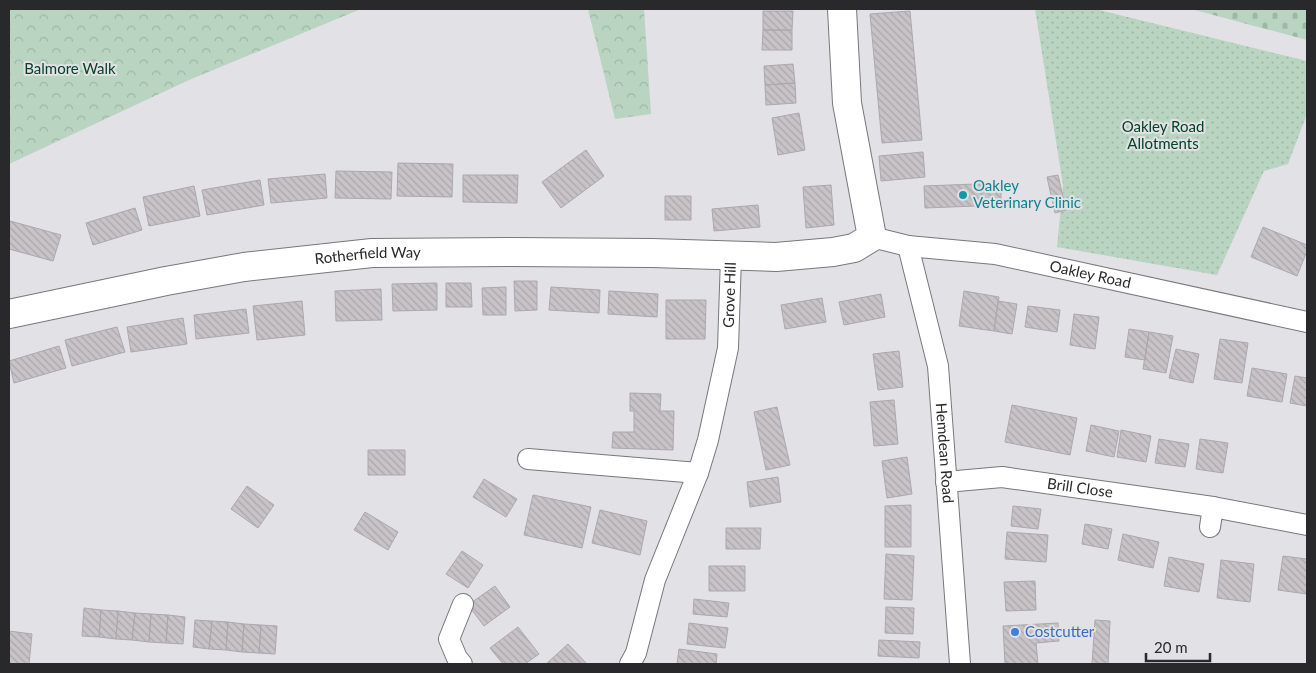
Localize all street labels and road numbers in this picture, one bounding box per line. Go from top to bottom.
street label: Rotherfield Way [314,243,421,267]
street label: Oakley Road [1048,256,1133,291]
street label: Grove Hill [719,262,739,328]
street label: Hemdean Road [933,402,958,504]
street label: Brill Close [1046,474,1114,501]

